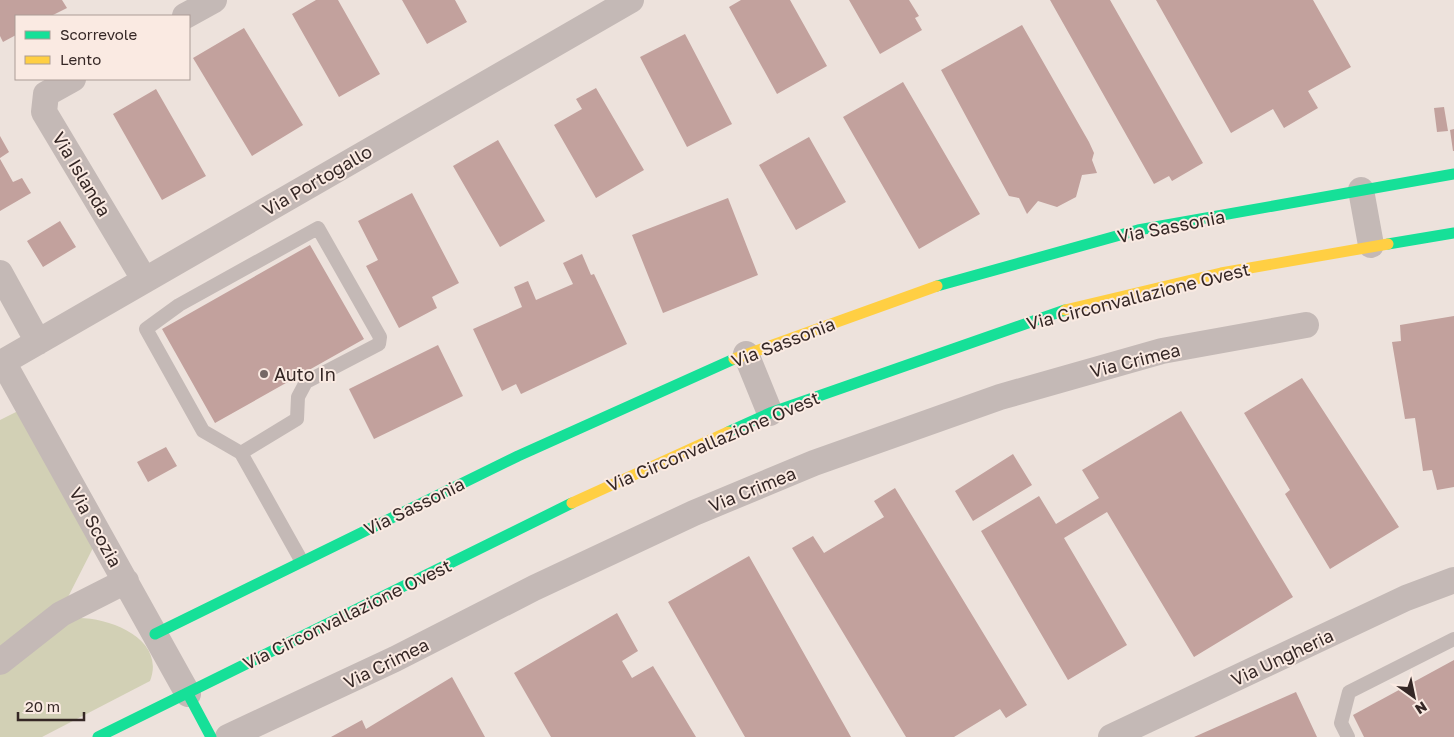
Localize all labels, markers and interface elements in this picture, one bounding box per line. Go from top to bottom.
legend [15,15,190,80]
text: Scorrevole [60,25,137,43]
text: Lento [60,50,101,68]
street label: Via Islanda [48,128,116,220]
street label: Via Portogallo [258,140,376,220]
street label: Via Sassonia [1115,205,1227,247]
street label: Via Circonvallazione Ovest [1024,258,1252,334]
street label: Via Sassonia [728,312,838,372]
street label: Via Crimea [1088,338,1182,382]
place label: Auto In [274,363,336,385]
marker: Auto In [258,368,270,380]
street label: Via Circonvallazione Ovest [603,386,823,496]
street label: Via Crimea [705,462,799,516]
street label: Via Sassonia [360,472,468,540]
street label: Via Scozia [65,483,127,571]
street label: Via Circonvallazione Ovest [239,554,455,674]
street label: Via Ungheria [1227,624,1337,690]
street label: Via Crimea [340,633,432,693]
north arrow [1389,672,1439,722]
scale bar [18,690,84,722]
text: 20 m [25,697,60,715]
text: N [1412,698,1430,718]

